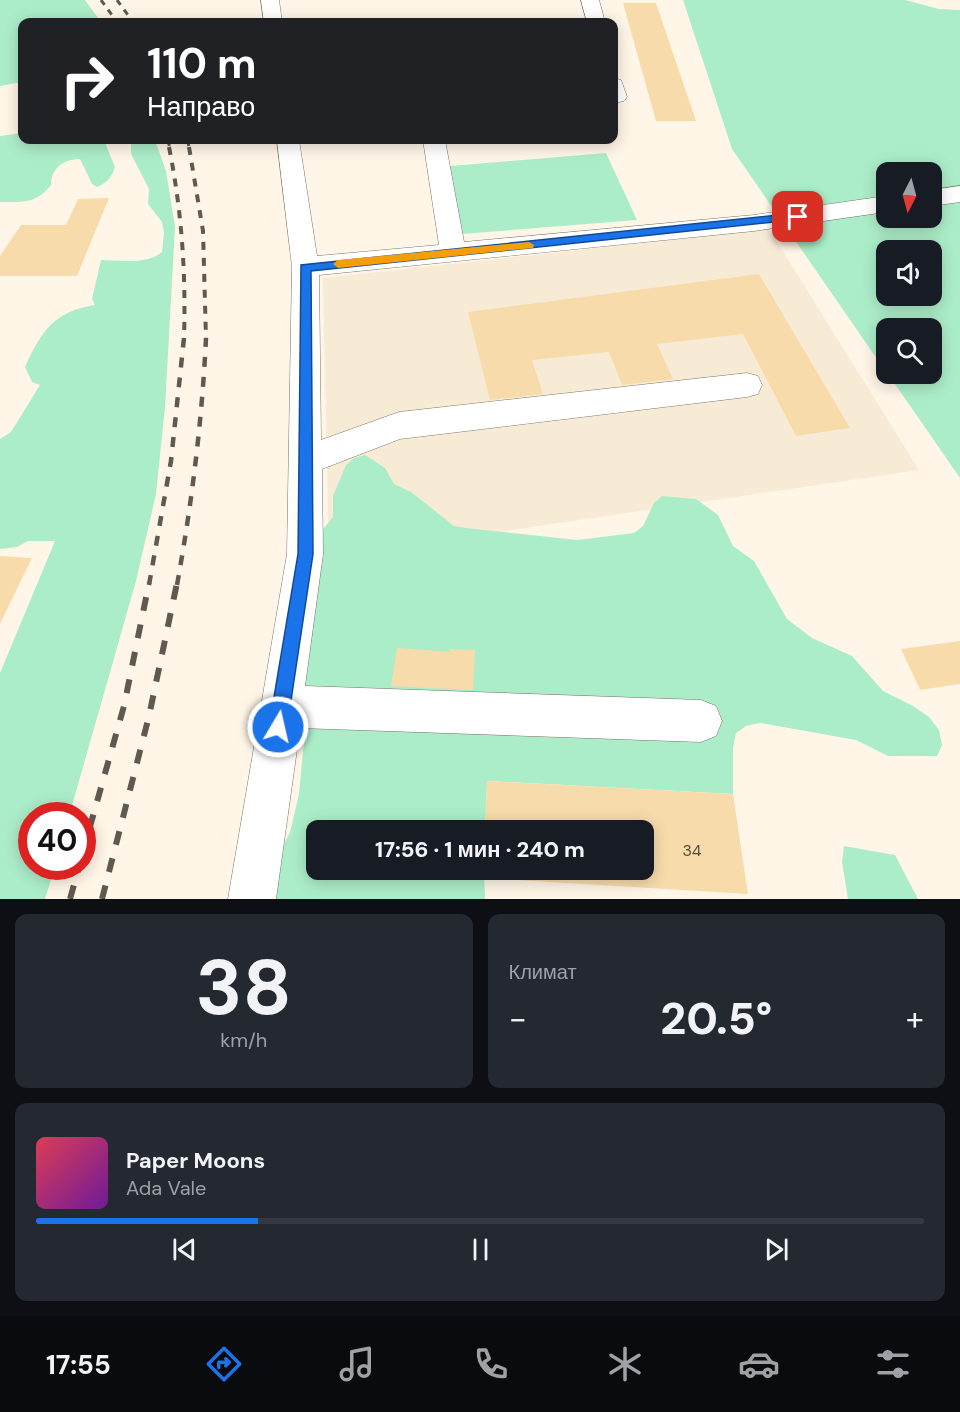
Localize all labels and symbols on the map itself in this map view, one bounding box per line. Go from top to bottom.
north arrow [876,162,942,228]
pin [772,191,823,242]
position arrow [246,695,310,759]
speed limit sign: 40 [18,802,96,880]
house number: 34 [682,840,702,861]

